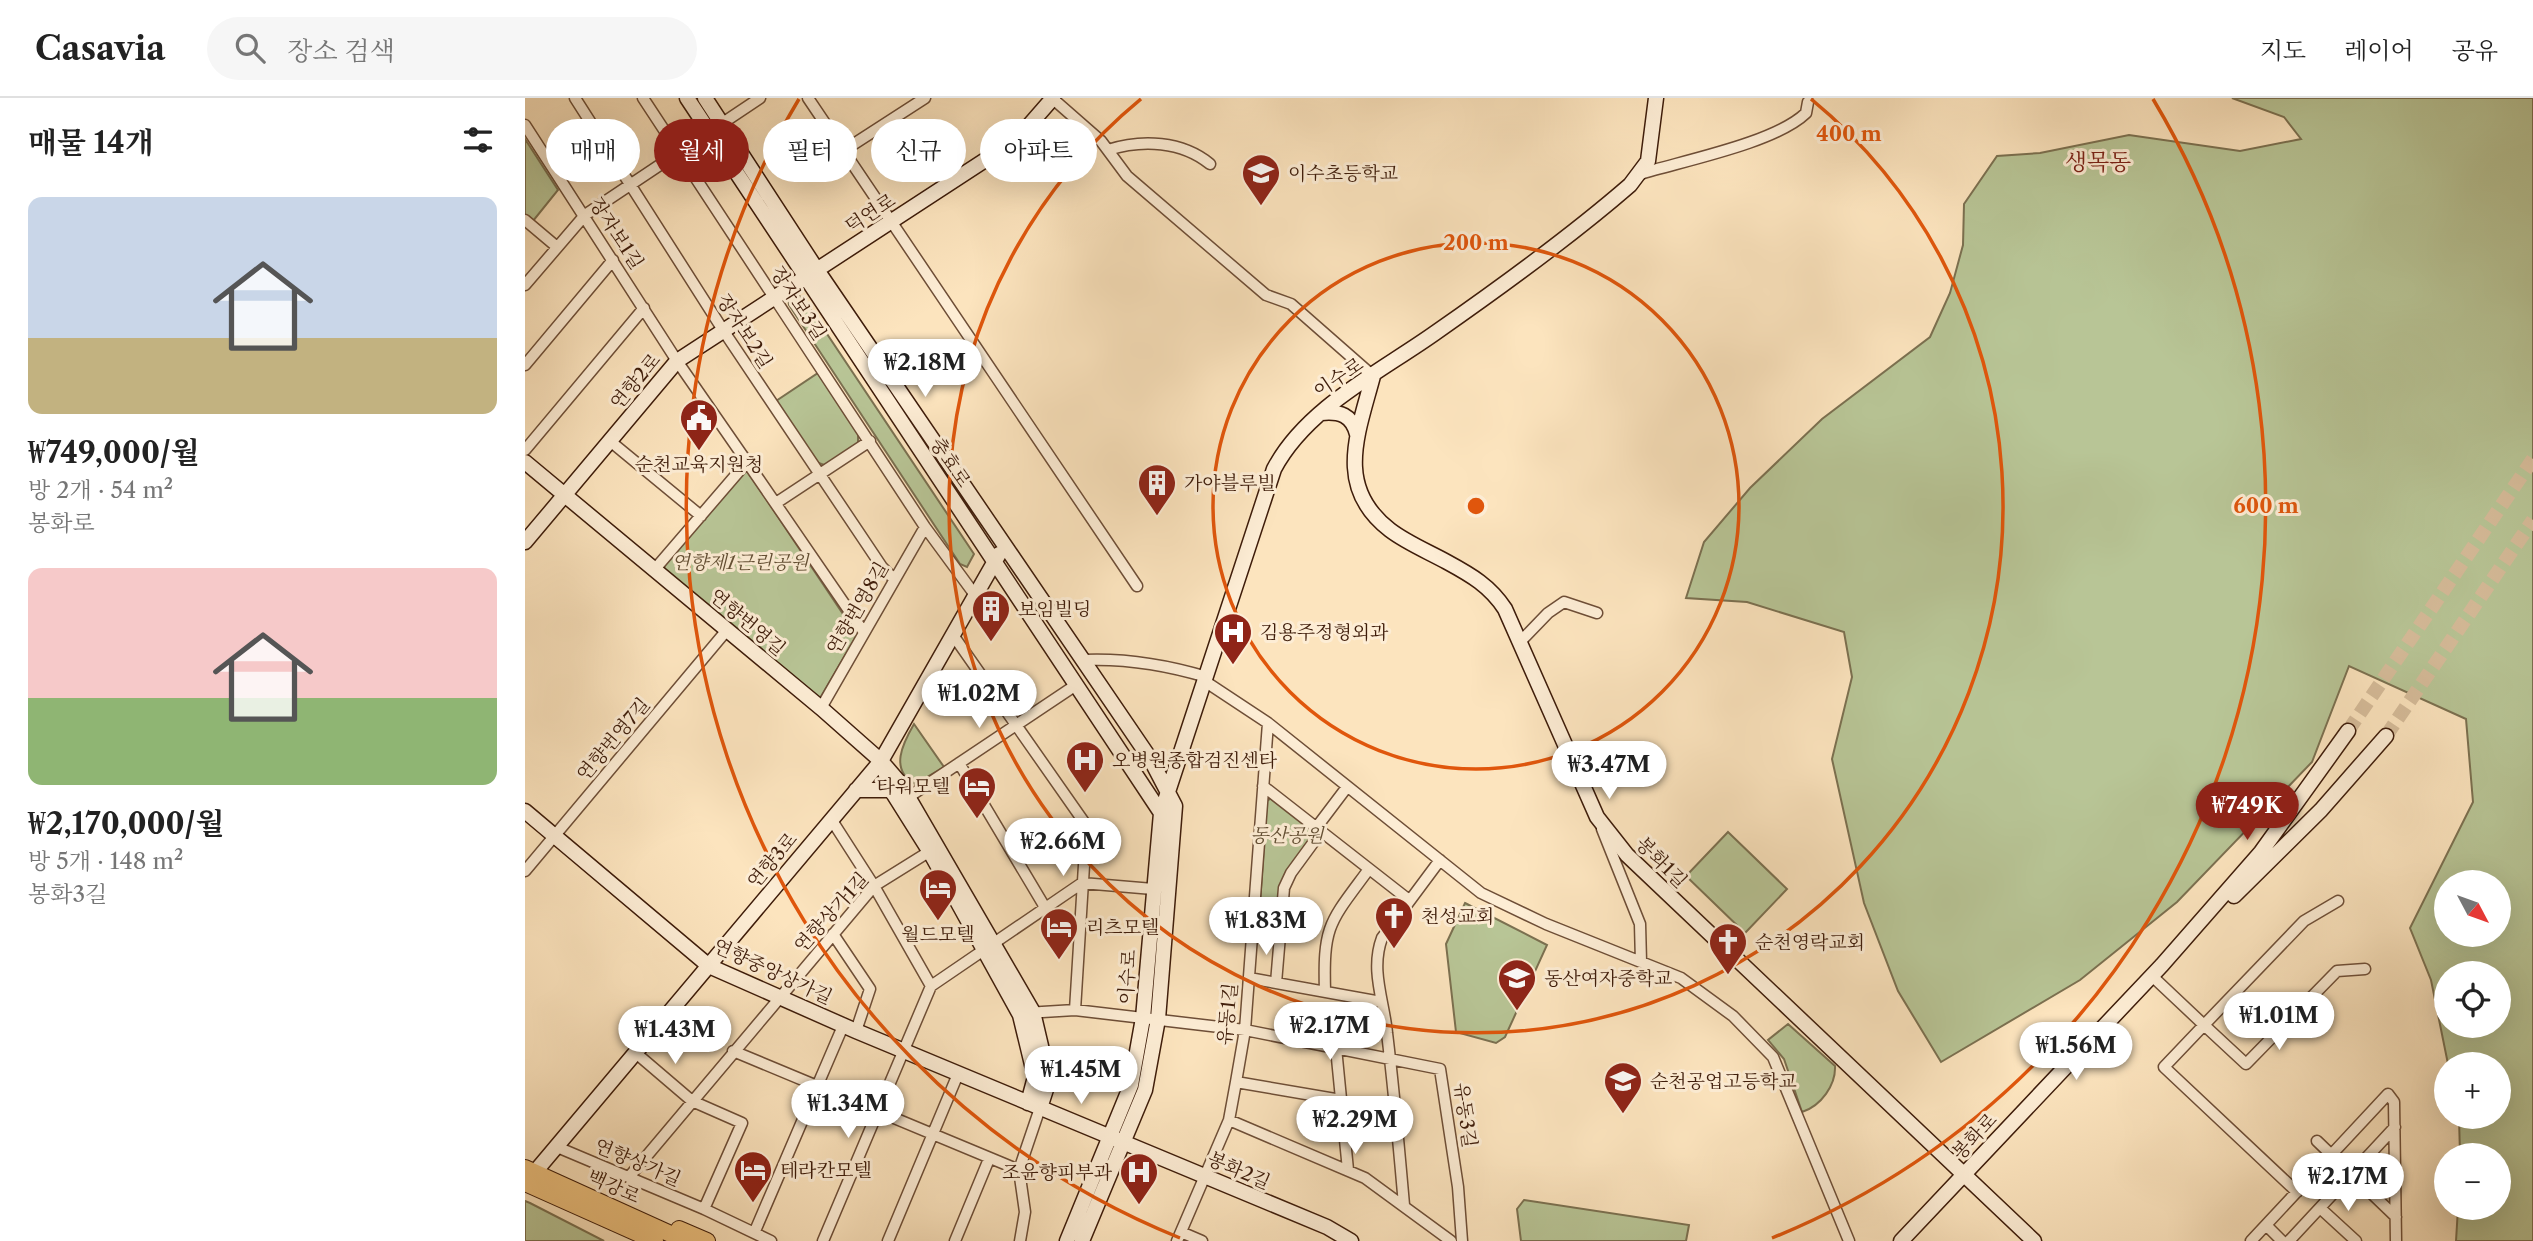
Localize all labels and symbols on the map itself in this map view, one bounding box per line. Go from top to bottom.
text: 400 m [1816,121,1882,146]
district label: 생목동 [2065,148,2131,176]
school or university icon: 이수초등학교 [1240,152,1282,207]
place label: 이수초등학교 [1288,162,1398,185]
street label: 덕연로 [841,189,900,238]
street label: 장자보1길 [585,193,648,274]
text: 200 m [1443,230,1509,255]
street label: 장자보3길 [766,262,831,345]
street label: 장자보2길 [712,290,777,373]
pin: ₩2.18M [868,340,982,399]
street label: 연향2로 [605,349,665,414]
street label: 이수로 [1309,352,1368,402]
public building icon: 순천교육지원청 [678,397,720,452]
street label: 충효로 [926,433,976,492]
place label: 순천교육지원청 [635,453,763,476]
building icon: 가야블루빌 [1136,462,1178,517]
place label: 가야블루빌 [1184,472,1276,495]
text: 600 m [2233,493,2299,518]
centre of rings [1464,494,1488,518]
park label: 연향제1근린공원 [672,551,810,574]
street label: 연향번영8길 [822,558,893,659]
street label: 연향번영길 [705,584,790,661]
building icon: 보임빌딩 [970,588,1012,643]
place label: 보임빌딩 [1018,598,1091,621]
hospital icon: 김용주정형외과 [1212,611,1254,666]
place label: 김용주정형외과 [1260,621,1389,644]
pin: ₩1.02M [922,670,1036,730]
street label: 연향번영7길 [572,693,655,785]
hospital icon: 오병원종합검진센타 [1064,739,1106,794]
pin: ₩3.47M [1552,742,1666,801]
place label: 오병원종합검진센타 [1112,749,1278,772]
hotel icon: 타워모텔 [956,765,998,820]
place label: 타워모텔 [877,775,950,798]
pin: ₩749K [2198,782,2296,842]
pin: ₩2.66M [1006,818,1120,878]
park label: 동산공원 [1250,824,1325,847]
street label: 연향3로 [743,828,802,893]
street label: 봉화1길 [1631,832,1692,893]
hotel icon: 월드모텔 [917,867,959,922]
street label: 연향상가1길 [789,868,873,957]
north arrow [2434,870,2511,947]
church icon: 천성교회 [1373,895,1415,950]
pin: ₩1.83M [1209,898,1323,957]
place label: 천성교회 [1421,905,1494,928]
hotel icon: 리츠모텔 [1038,906,1080,961]
place label: 리츠모텔 [1086,916,1159,939]
church icon: 순천영락교회 [1707,921,1749,976]
place label: 월드모텔 [901,923,975,946]
place label: 순천영락교회 [1755,931,1865,954]
street label: 연향중앙상가길 [710,934,836,1009]
street label: 이수로 [1114,949,1141,1005]
school or university icon: 동산여자중학교 [1496,957,1538,1012]
place label: 동산여자중학교 [1544,967,1672,990]
street label: 유동1길 [1213,981,1242,1047]
pin: ₩1.01M [2222,992,2336,1052]
pin: ₩2.17M [1273,1002,1387,1062]
pin: ₩1.43M [618,1006,732,1066]
pin: ₩1.56M [2019,1023,2133,1082]
pin: ₩1.45M [1024,1046,1138,1106]
school or university icon: 순천공업고등학교 [1602,1060,1644,1115]
place label: 순천공업고등학교 [1650,1070,1797,1093]
pin: ₩1.34M [791,1080,905,1140]
street label: 유동3길 [1450,1081,1481,1149]
pin: ₩2.29M [1298,1096,1412,1156]
street label: 봉화로 [1947,1108,2002,1164]
street label: 연향상가길 [591,1134,685,1191]
street label: 봉화2길 [1204,1147,1274,1194]
hotel icon: 테라칸모텔 [732,1149,774,1204]
hospital icon: 조윤향피부과 [1118,1151,1160,1206]
pin: ₩2.17M [2291,1154,2405,1213]
place label: 테라칸모텔 [780,1159,872,1182]
place label: 조윤향피부과 [1002,1161,1113,1184]
street label: 백강로 [584,1165,644,1208]

